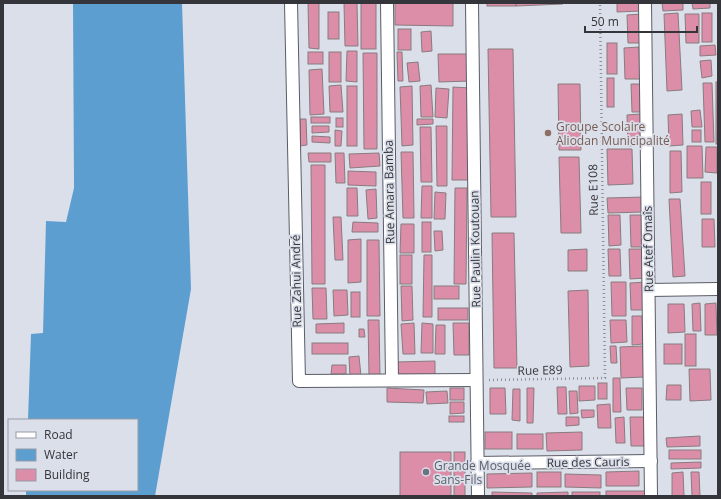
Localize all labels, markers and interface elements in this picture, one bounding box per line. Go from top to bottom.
scale bar [585,8,697,34]
text: 50 m [591,13,619,30]
place label: Groupe Scolaire Aliodan Municipalité [556,118,670,149]
marker: Groupe Scolaire Aliodan Municipalité [543,128,553,138]
street label: Rue Amara Bamba [380,140,398,244]
street label: Rue E108 [584,164,602,216]
street label: Rue Paulin Koutouan [465,190,485,308]
street label: Rue Atef Omaîs [639,205,657,292]
street label: Rue Zahui André [287,234,305,328]
street label: Rue E89 [517,361,563,379]
legend [8,419,138,491]
text: Road [44,426,73,443]
text: Water [44,446,78,463]
street label: Rue des Cauris [546,453,630,471]
place label: Grande Mosquée Sans-Fils [434,457,531,488]
text: Building [44,466,90,483]
marker: Grande Mosquée Sans-Fils [421,467,431,477]

